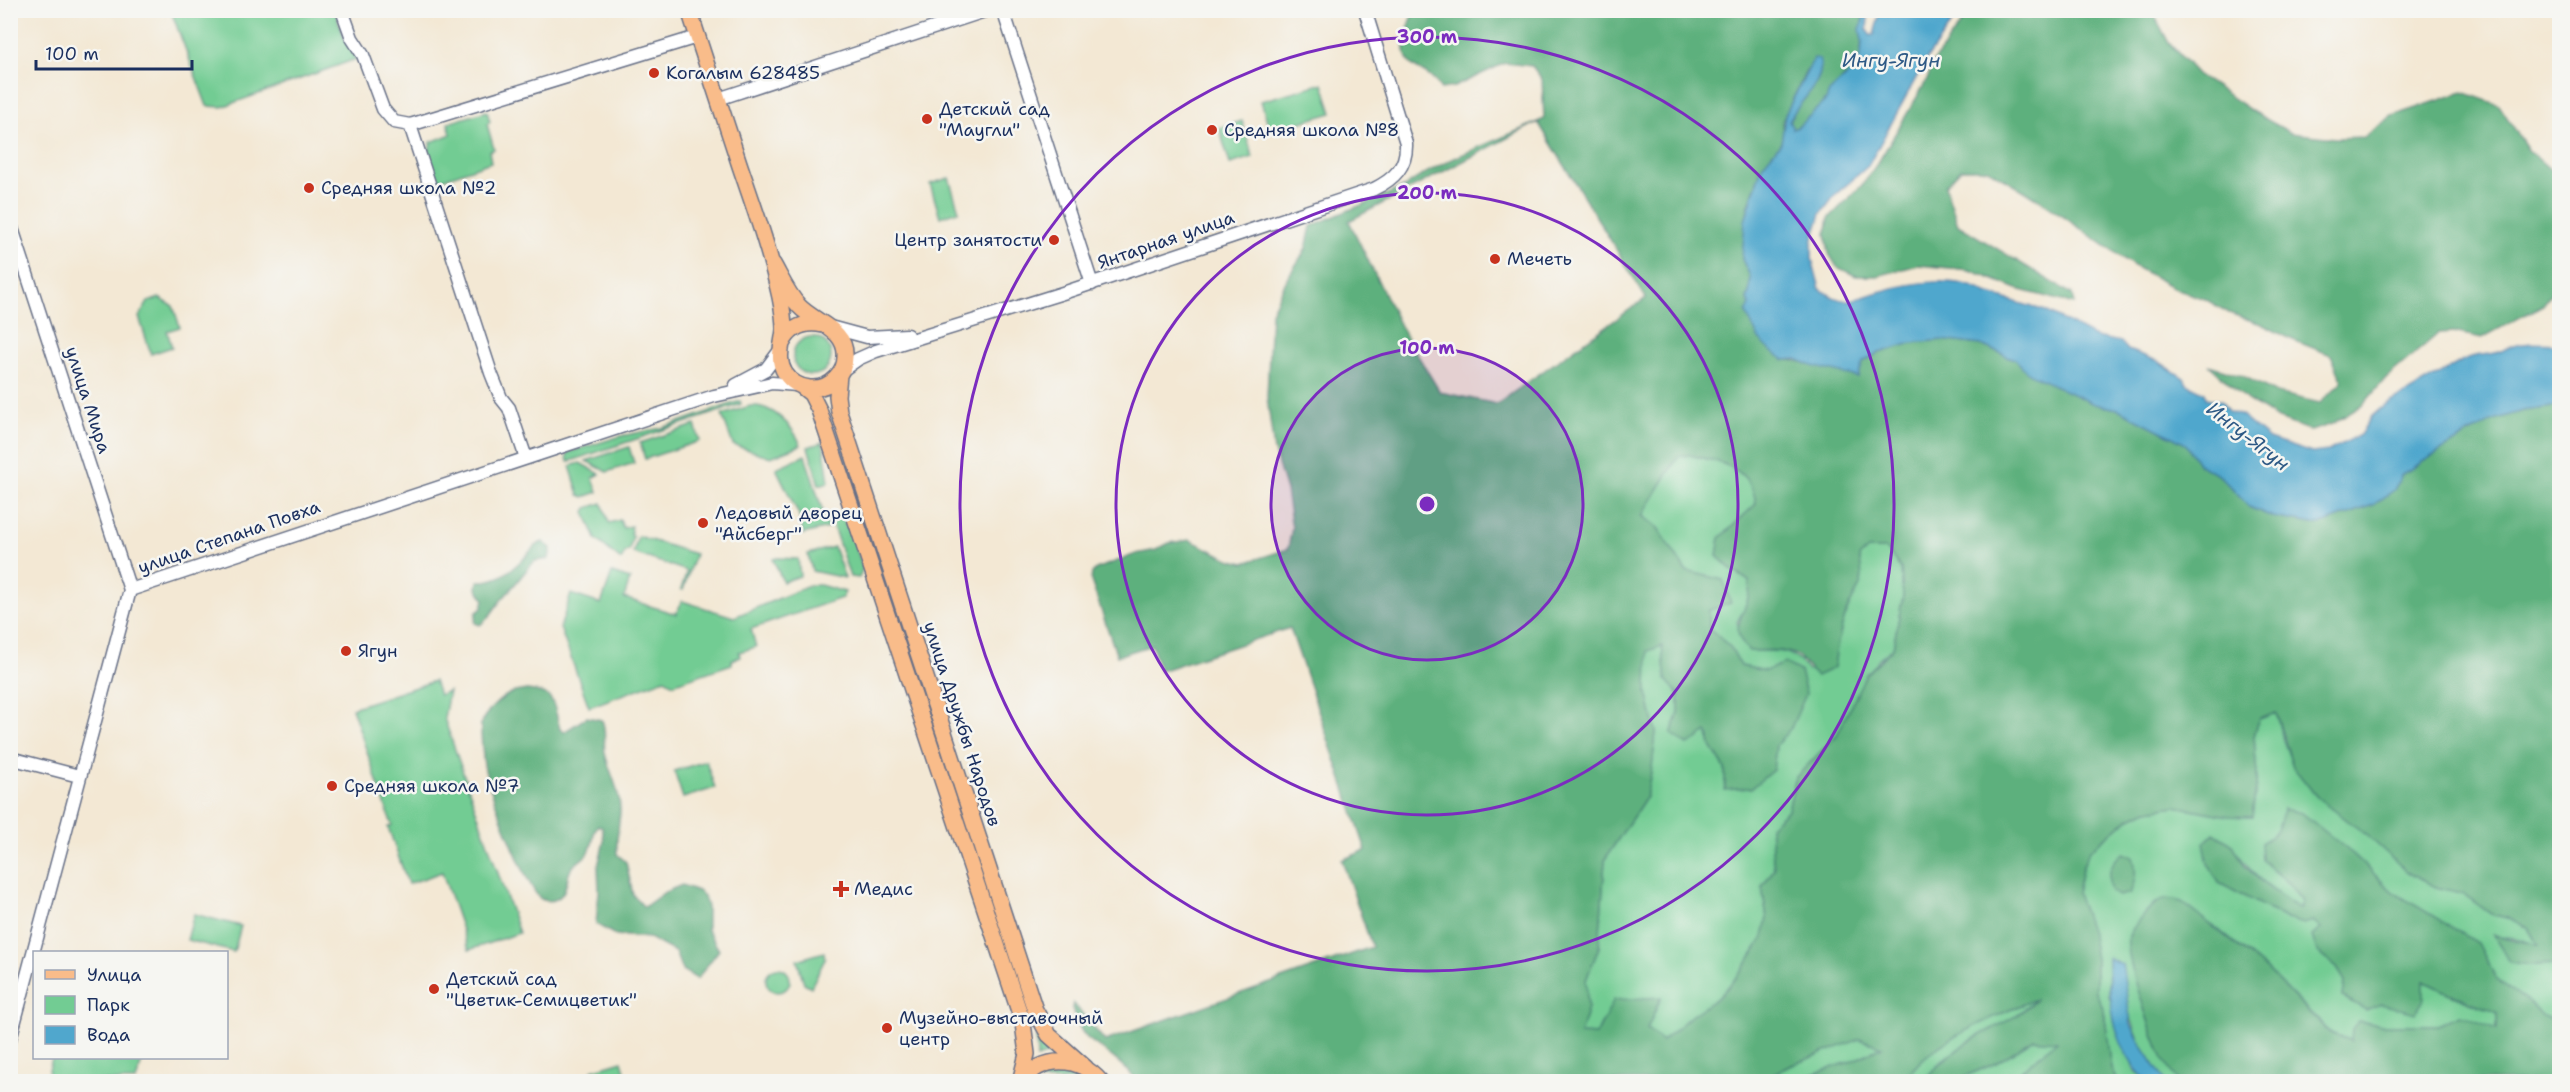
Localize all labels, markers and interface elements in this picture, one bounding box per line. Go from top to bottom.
text: 300 m [1397,25,1458,49]
scale bar [36,33,192,71]
text: 100 m [45,42,99,66]
water label: Ингу-Ягун [1842,47,1940,73]
place label: Когалым 628485 [666,61,820,85]
marker: Когалым 628485 [647,66,661,80]
place label: Детский сад "Маугли" [939,97,1051,142]
marker: Детский сад "Маугли" [920,112,934,126]
place label: Средняя школа №8 [1224,118,1399,142]
marker: Средняя школа №8 [1205,123,1219,137]
place label: Средняя школа №2 [321,176,496,200]
marker: Средняя школа №2 [302,181,316,195]
text: 200 m [1397,181,1458,205]
street label: Янтарная улица [1094,205,1238,275]
place label: Центр занятости [894,228,1042,252]
marker: Центр занятости [1047,233,1061,247]
place label: Мечеть [1507,247,1572,271]
marker: Мечеть [1488,252,1502,266]
text: 100 m [1399,336,1455,360]
street label: улица Мира [59,344,117,456]
water label: Ингу-Ягун [2201,395,2295,477]
street label: улица Степана Повха [135,494,323,580]
centre of rings [1417,494,1437,514]
place label: Ледовый дворец "Айсберг" [715,501,862,546]
marker: Ледовый дворец "Айсберг" [696,516,710,530]
street label: улица Дружбы Народов [918,619,1006,829]
place label: Ягун [358,639,398,663]
marker: Ягун [339,644,353,658]
place label: Средняя школа №7 [344,774,519,798]
marker: Средняя школа №7 [325,779,339,793]
place label: Медис [854,877,913,901]
marker: Медис [832,880,850,898]
legend [33,951,228,1059]
text: Улица [87,963,141,987]
place label: Детский сад "Цветик-Семицветик" [446,967,637,1012]
marker: Детский сад "Цветик-Семицветик" [427,982,441,996]
text: Парк [87,993,130,1017]
place label: Музейно-выставочный центр [899,1006,1103,1051]
marker: Музейно-выставочный центр [880,1021,894,1035]
text: Вода [87,1023,130,1047]

